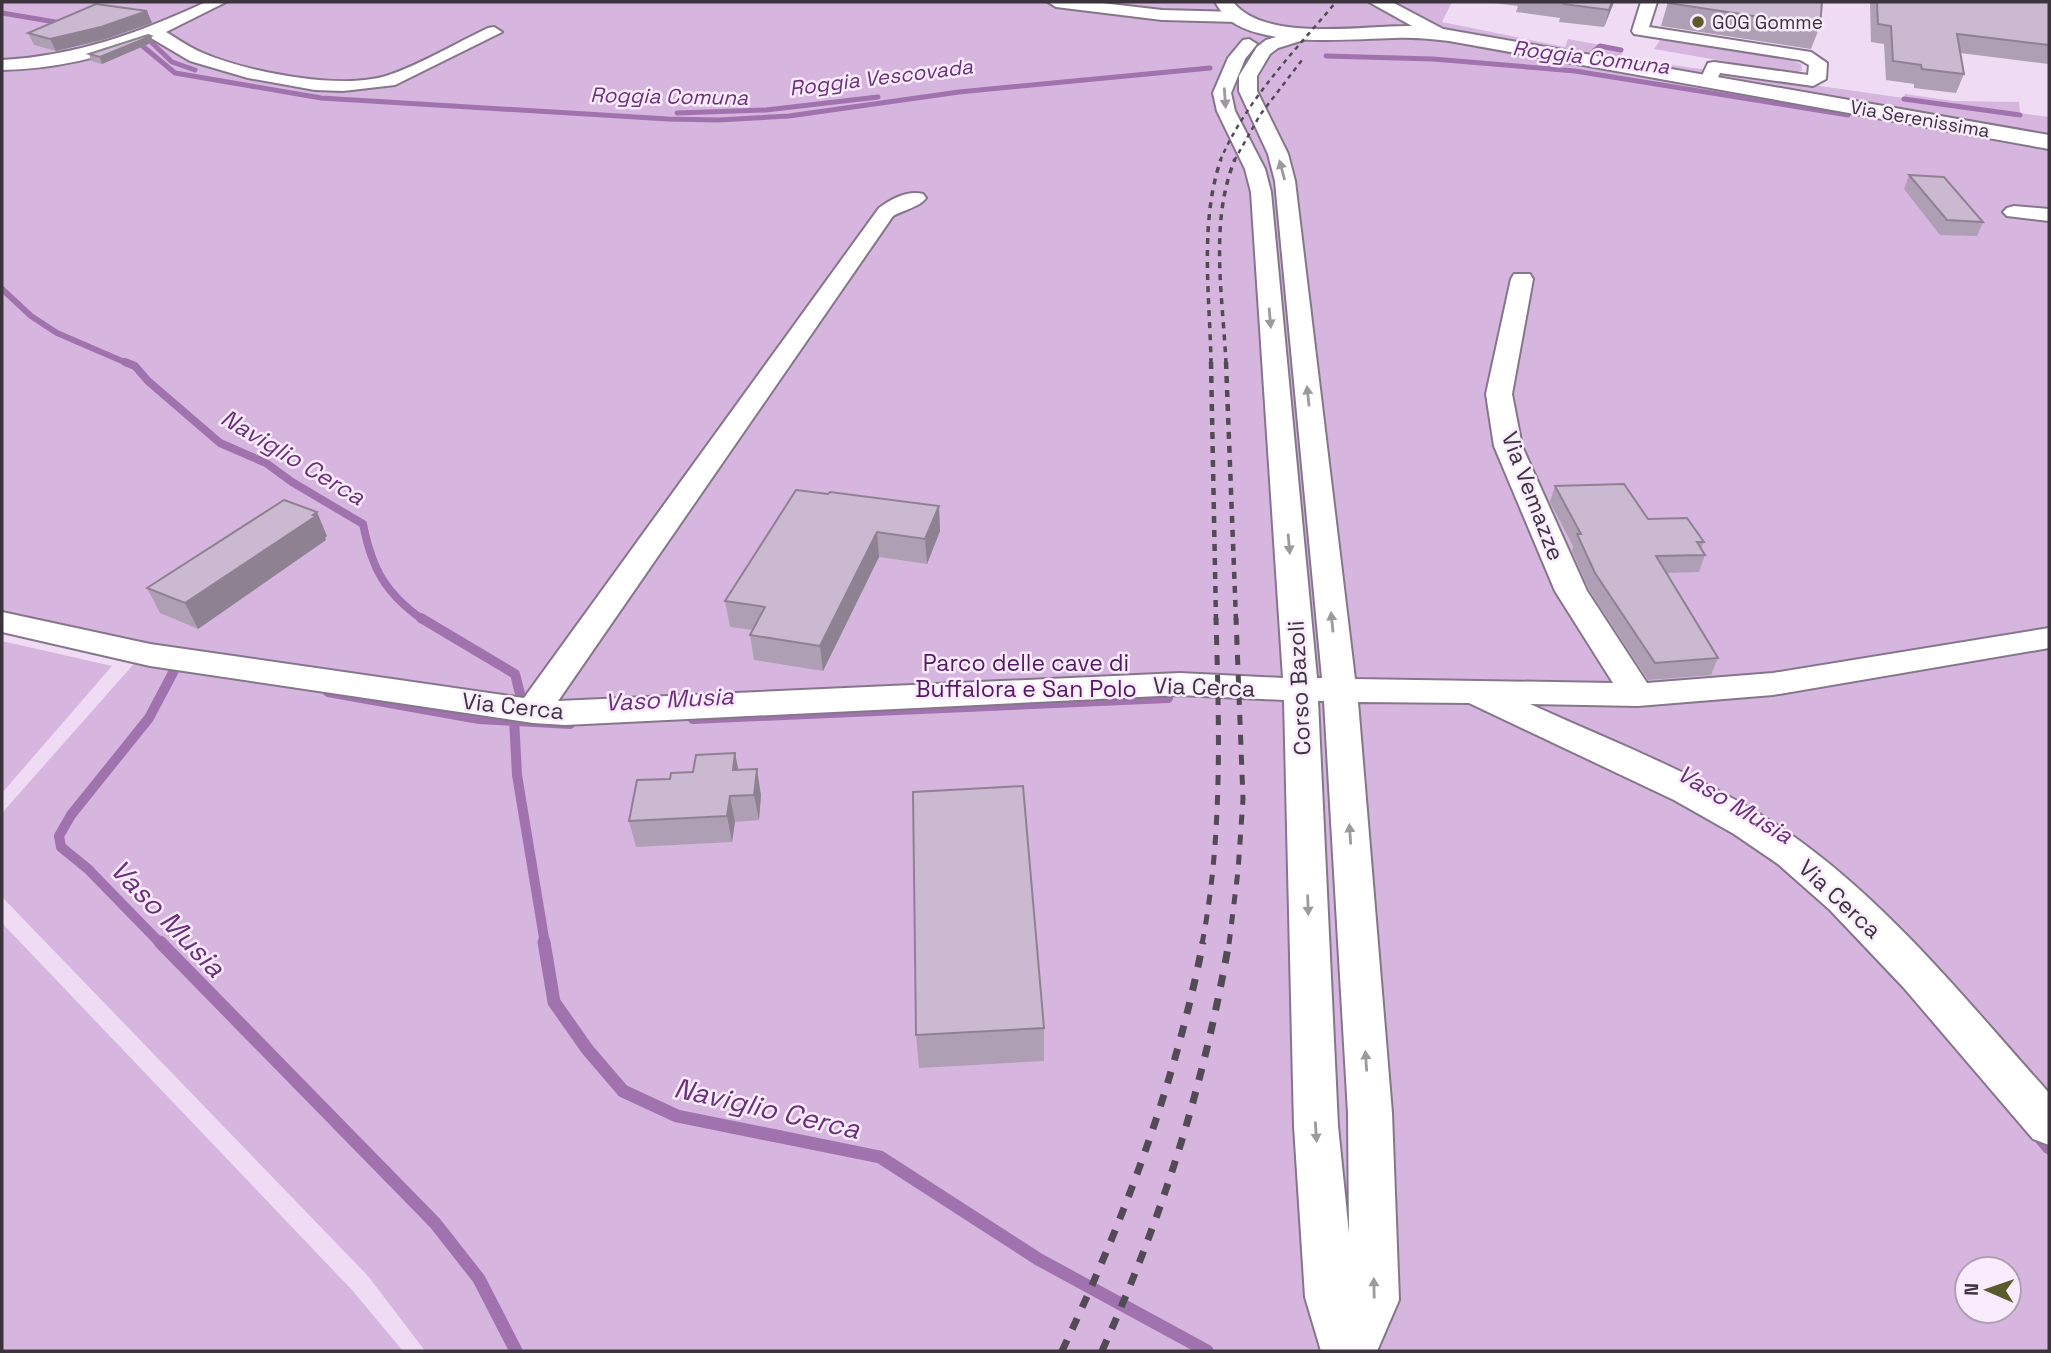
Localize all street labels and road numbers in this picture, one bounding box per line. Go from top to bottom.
street label: Via Serenissima [1848,94,1992,144]
street label: Via Vemazze [1495,427,1571,565]
street label: Corso Bazoli [1280,620,1318,756]
street label: Via Cerca [1152,670,1256,704]
street label: Via Cerca [460,686,566,726]
street label: Via Cerca [1792,853,1888,945]

